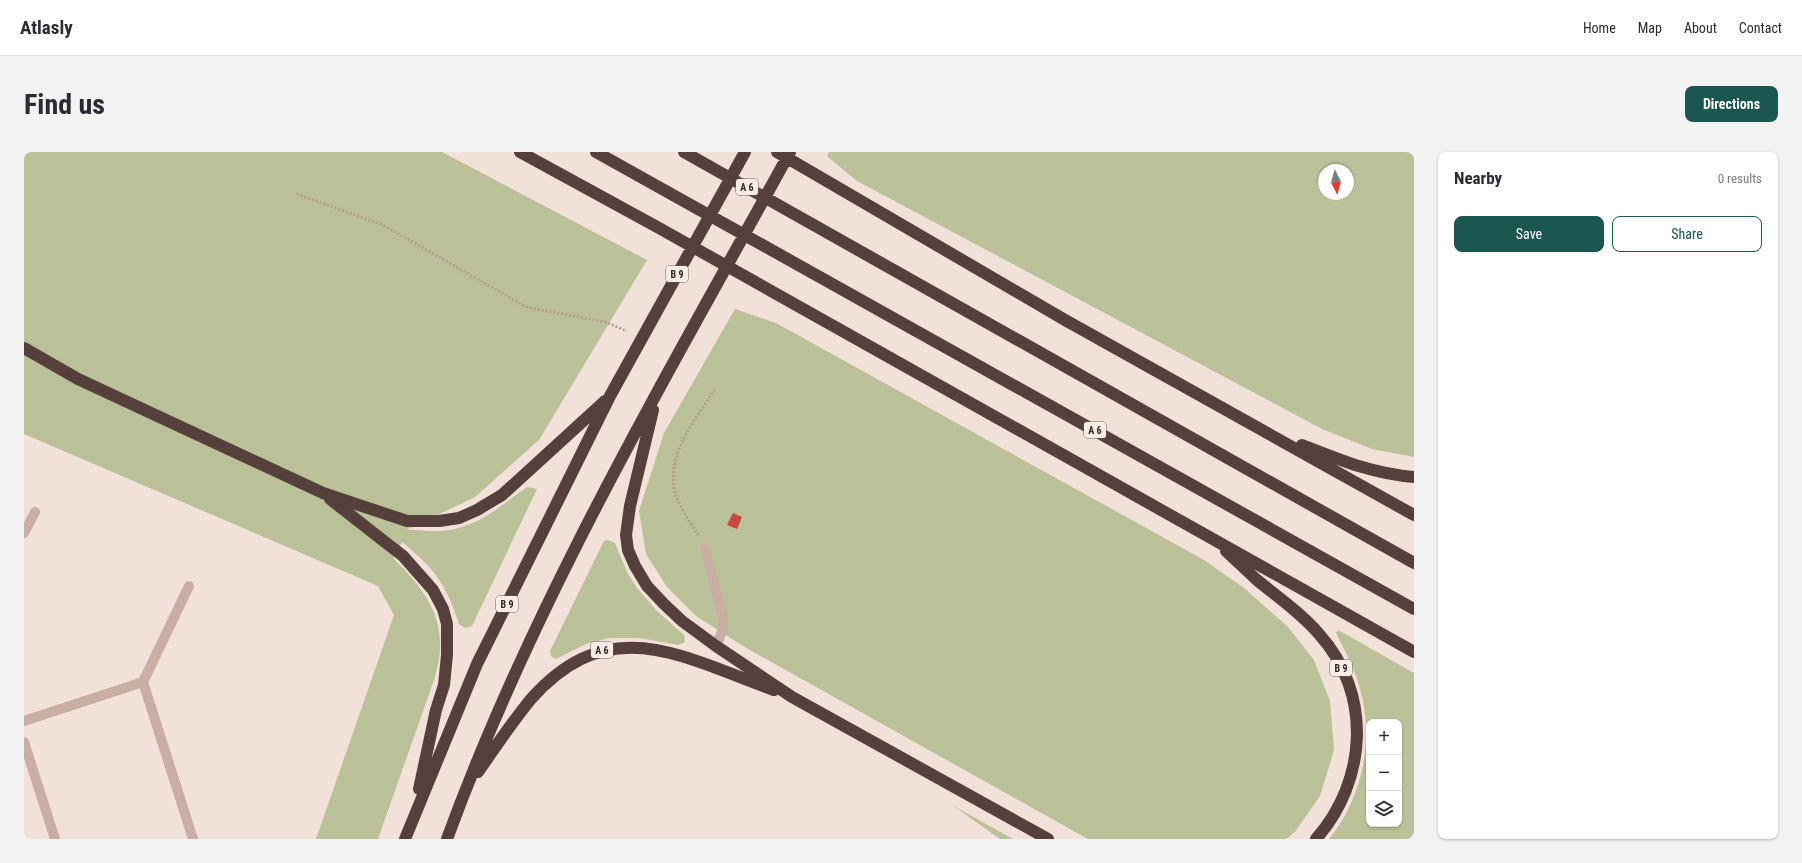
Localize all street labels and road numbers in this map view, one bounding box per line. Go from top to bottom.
road number: A 6 [736,179,758,195]
road number: B 9 [666,266,688,282]
road number: A 6 [1084,422,1106,438]
road number: B 9 [496,596,518,612]
road number: A 6 [591,642,613,658]
road number: B 9 [1330,660,1352,676]

